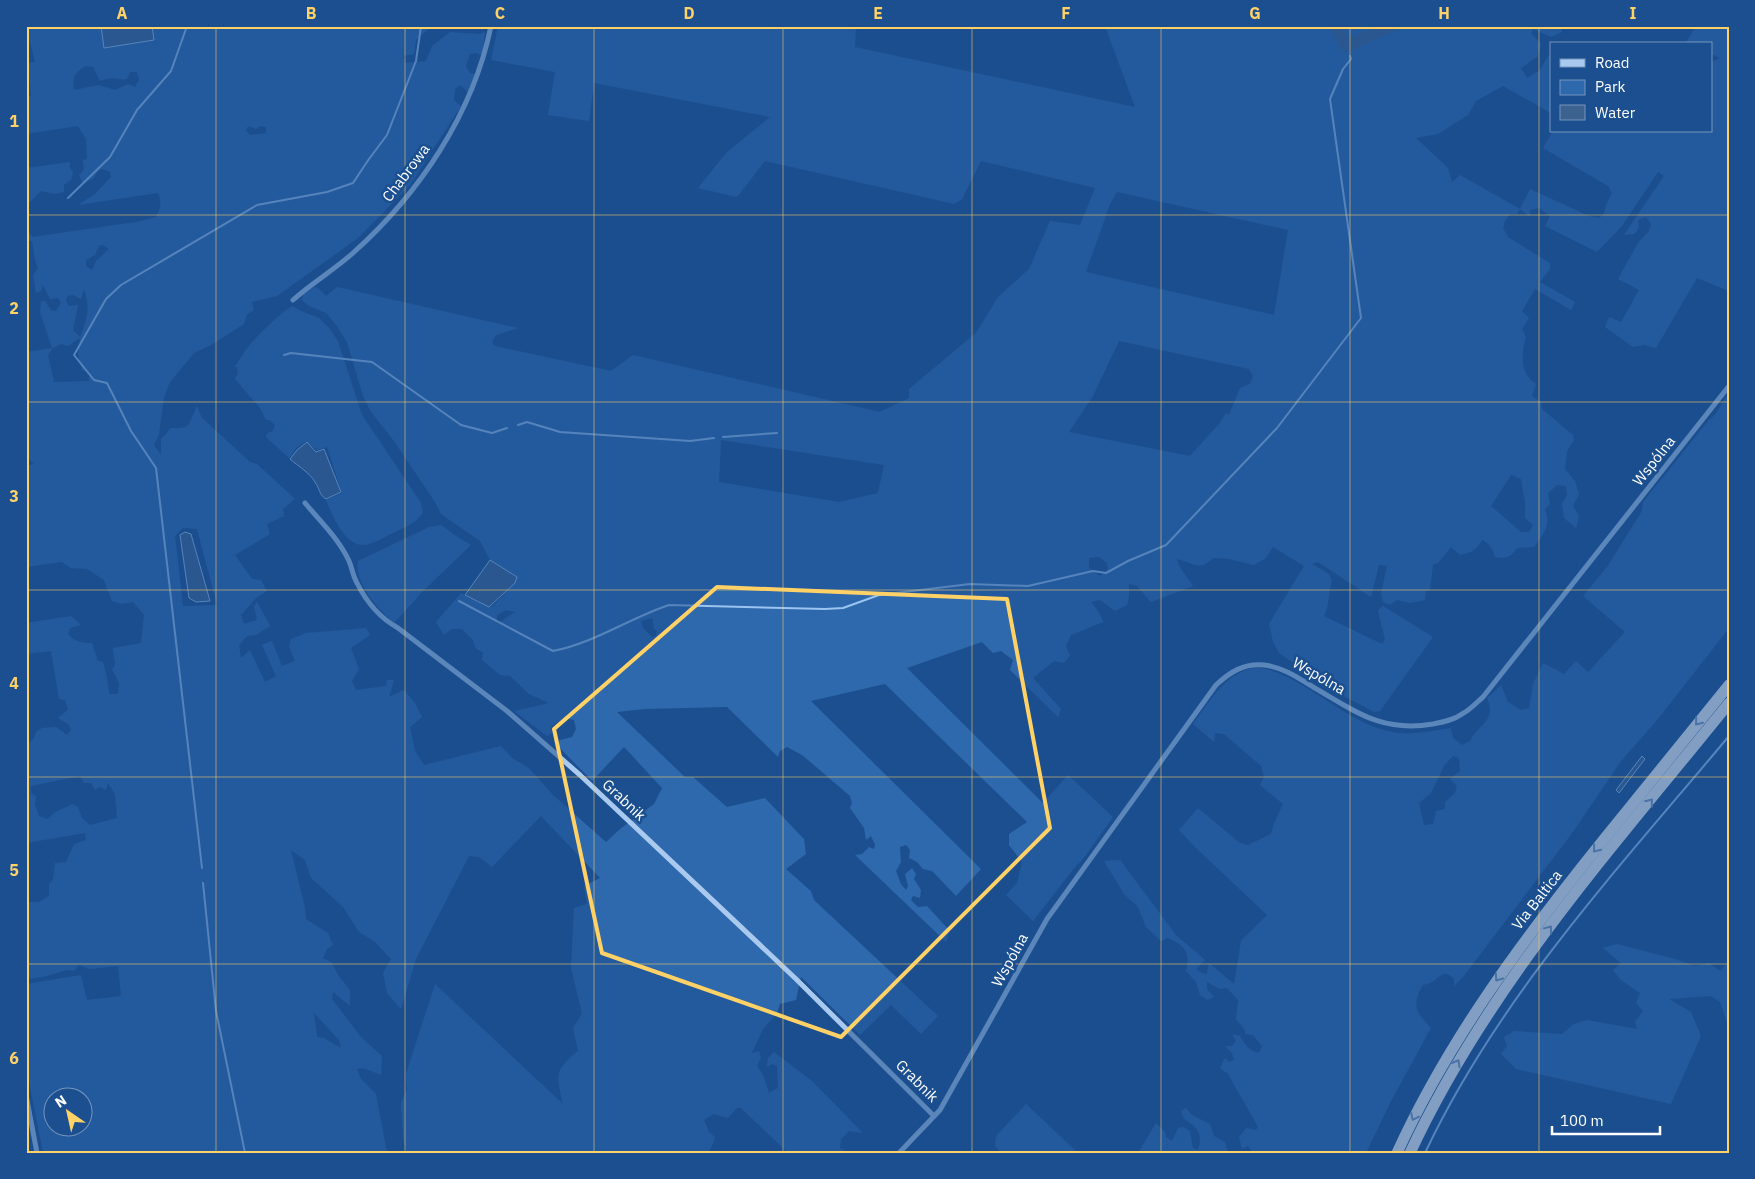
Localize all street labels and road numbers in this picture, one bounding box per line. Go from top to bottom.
street label: Chabrowa [378,140,434,205]
street label: Wspólna [1628,432,1679,489]
street label: Wspólna [1289,653,1349,698]
street label: Grabnik [599,775,650,825]
street label: Via Baltica [1507,866,1566,933]
street label: Wspólna [987,930,1032,990]
street label: Grabnik [892,1055,943,1106]

